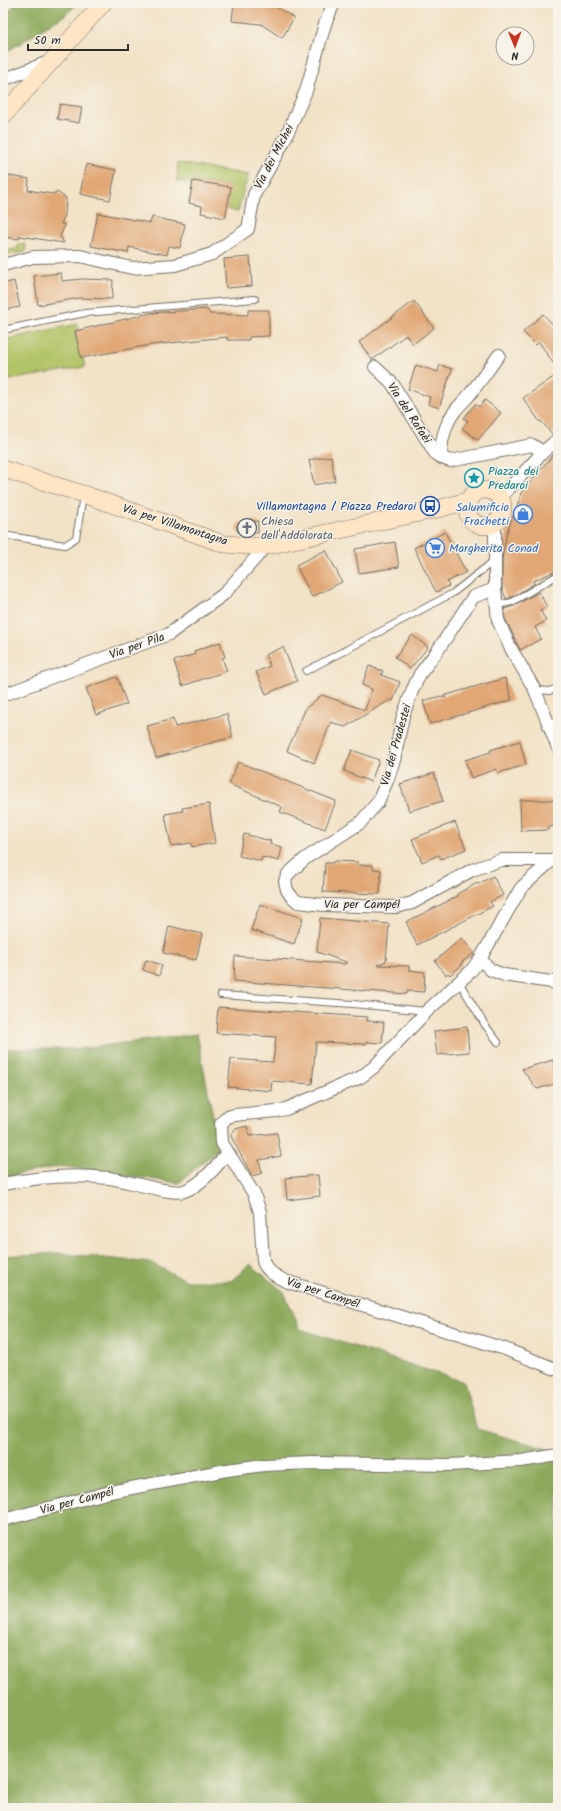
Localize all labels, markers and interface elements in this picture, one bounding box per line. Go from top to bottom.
scale bar [28,26,128,52]
north arrow [495,26,535,66]
text: 50 m [34,31,61,50]
text: N [511,46,519,64]
street label: Via dei Michei [249,120,300,193]
street label: Via del Rafaèi [382,379,437,448]
place label: Piazza dei Predaroi [488,462,539,495]
place icon: Piazza dei Predaroi [463,467,485,489]
bus stop icon: Villamontagna / Piazza Predaroi [419,495,441,517]
place label: Villamontagna / Piazza Predaroi [256,497,417,516]
place label: Salumificio Frachetti [456,498,510,531]
street label: Via per Villamontagna [120,499,230,551]
shop icon: Salumificio Frachetti [512,503,534,525]
place label: Chiesa dell'Addolorata [261,512,333,545]
church icon: Chiesa dell'Addolorata [236,517,258,539]
supermarket icon: Margherita Conad [424,537,446,559]
place label: Margherita Conad [449,539,539,558]
street label: Via per Pila [107,628,168,664]
street label: Via dei Pradestei [375,701,417,788]
street label: Via per Campél [324,895,400,914]
street label: Via per Campél [284,1272,362,1314]
street label: Via per Campél [38,1482,116,1520]

